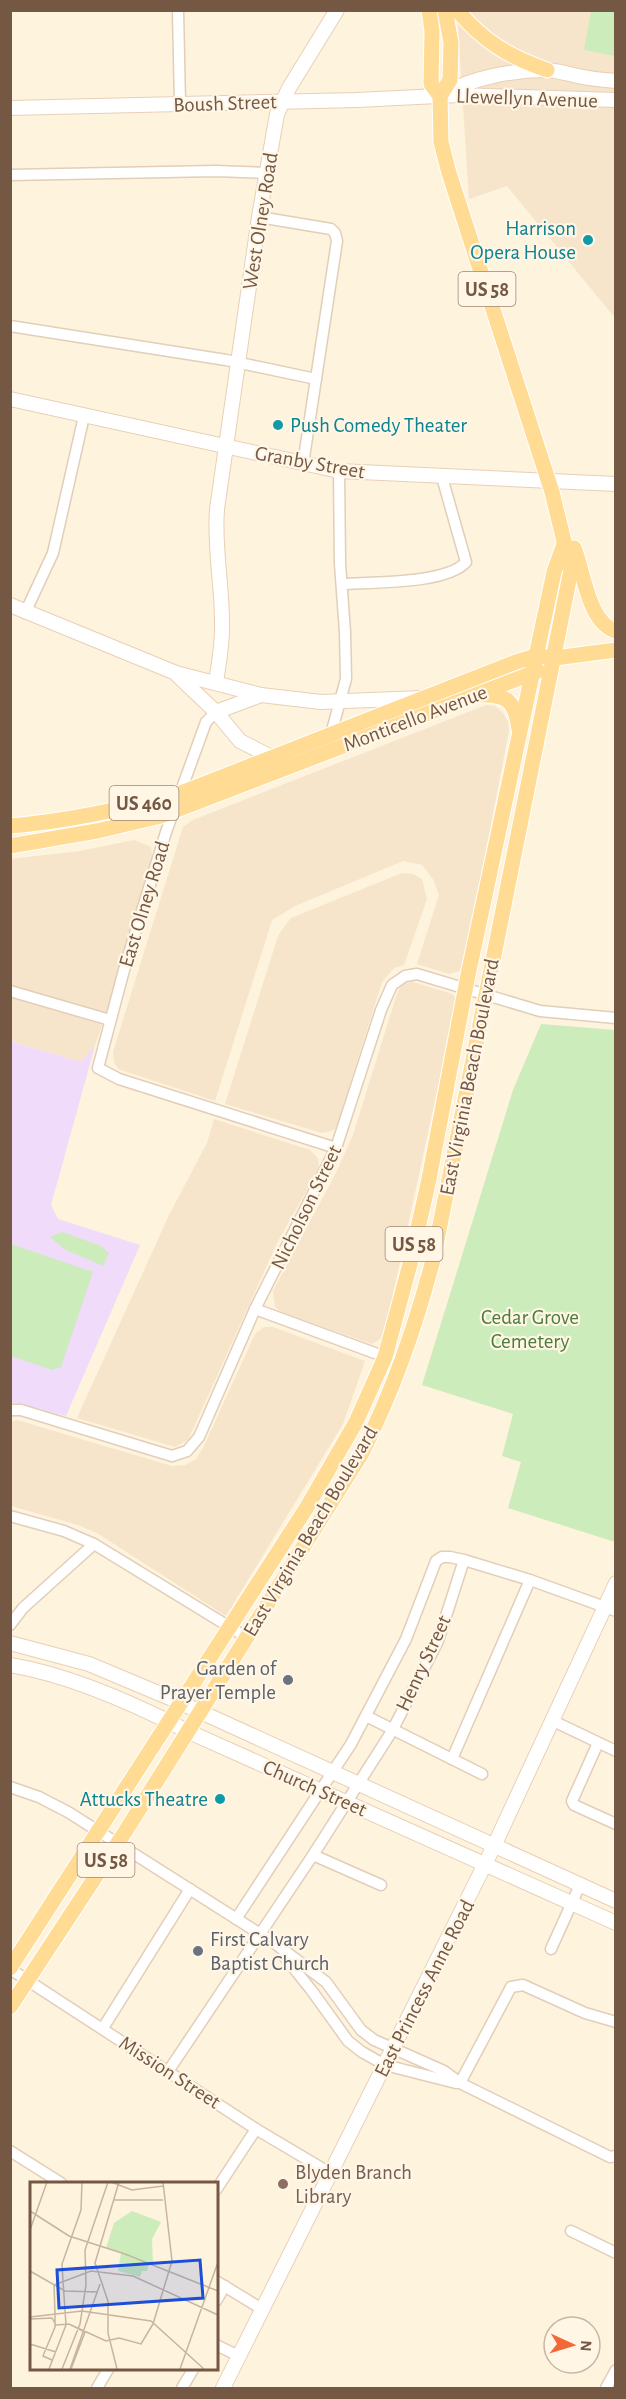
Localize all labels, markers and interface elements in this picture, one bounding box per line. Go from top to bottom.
street label: Llewellyn Avenue [456,86,598,111]
street label: Boush Street [173,91,277,116]
street label: West Olney Road [239,151,282,291]
place label: Harrison Opera House [470,218,576,263]
marker: Harrison Opera House [581,233,595,247]
road number: US 58 [458,272,516,306]
place label: Push Comedy Theater [290,415,467,436]
marker: Push Comedy Theater [271,418,285,432]
street label: Granby Street [253,442,367,483]
street label: Monticello Avenue [340,681,490,756]
road number: US 460 [110,786,178,820]
street label: East Olney Road [115,839,174,970]
street label: East Virginia Beach Boulevard [436,957,503,1197]
street label: Nicholson Street [267,1141,346,1273]
road number: US 58 [386,1227,442,1261]
park label: Cedar Grove Cemetery [481,1307,579,1352]
street label: East Virginia Beach Boulevard [239,1422,382,1640]
street label: Henry Street [392,1612,455,1714]
place label: Garden of Prayer Temple [160,1658,278,1703]
marker: Garden of Prayer Temple [281,1673,295,1687]
street label: Church Street [260,1756,370,1821]
place label: Attucks Theatre [80,1789,208,1810]
marker: Attucks Theatre [213,1792,227,1806]
road number: US 58 [78,1843,134,1877]
street label: East Princess Anne Road [371,1896,478,2080]
place label: First Calvary Baptist Church [210,1929,330,1974]
marker: First Calvary Baptist Church [191,1944,205,1958]
street label: Mission Street [115,2032,224,2113]
place label: Blyden Branch Library [295,2162,412,2207]
marker: Blyden Branch Library [276,2177,290,2191]
inset map [30,2182,218,2369]
north arrow [542,2315,602,2375]
text: N [578,2340,594,2352]

